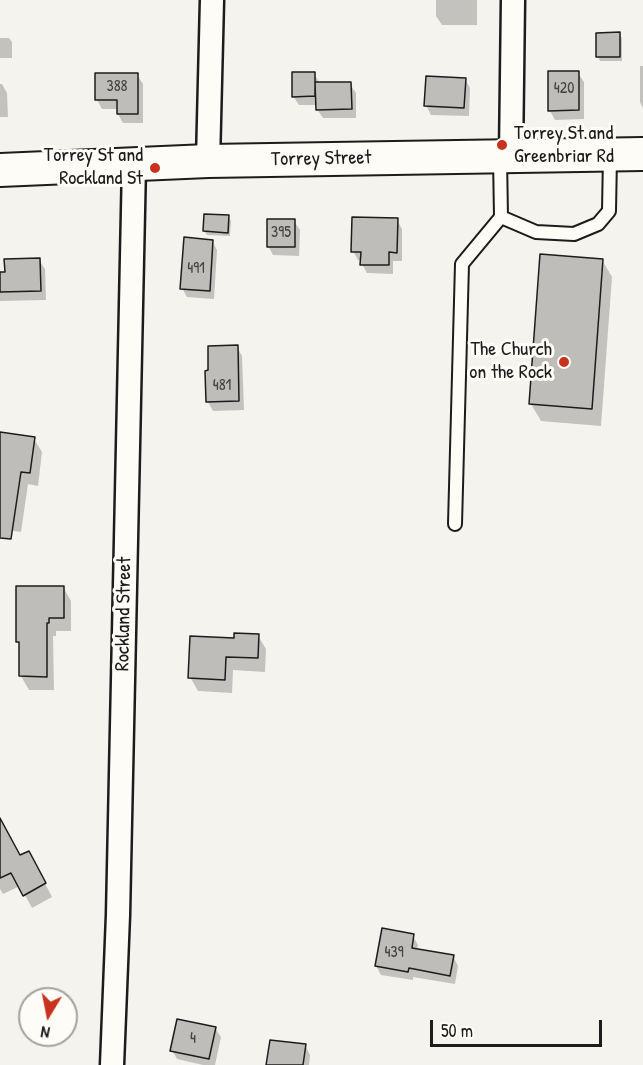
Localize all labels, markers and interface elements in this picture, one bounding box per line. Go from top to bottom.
house number: 388 [106,77,128,97]
house number: 420 [554,79,574,99]
place label: Torrey St and Greenbriar Rd [514,122,614,169]
marker: Torrey St and Greenbriar Rd [495,138,509,152]
place label: Torrey St and Rockland St [44,144,143,191]
street label: Torrey Street [271,146,371,172]
marker: Torrey St and Rockland St [148,161,162,175]
house number: 395 [271,223,291,243]
house number: 491 [187,259,205,279]
place label: The Church on the Rock [469,338,552,385]
marker: The Church on the Rock [557,355,571,369]
house number: 481 [213,376,231,396]
street label: Rockland Street [111,557,137,671]
house number: 439 [384,943,404,963]
north arrow [18,987,78,1047]
scale bar [433,1008,606,1046]
text: 50 m [441,1018,473,1043]
text: N [39,1021,51,1044]
house number: 4 [190,1029,196,1049]

